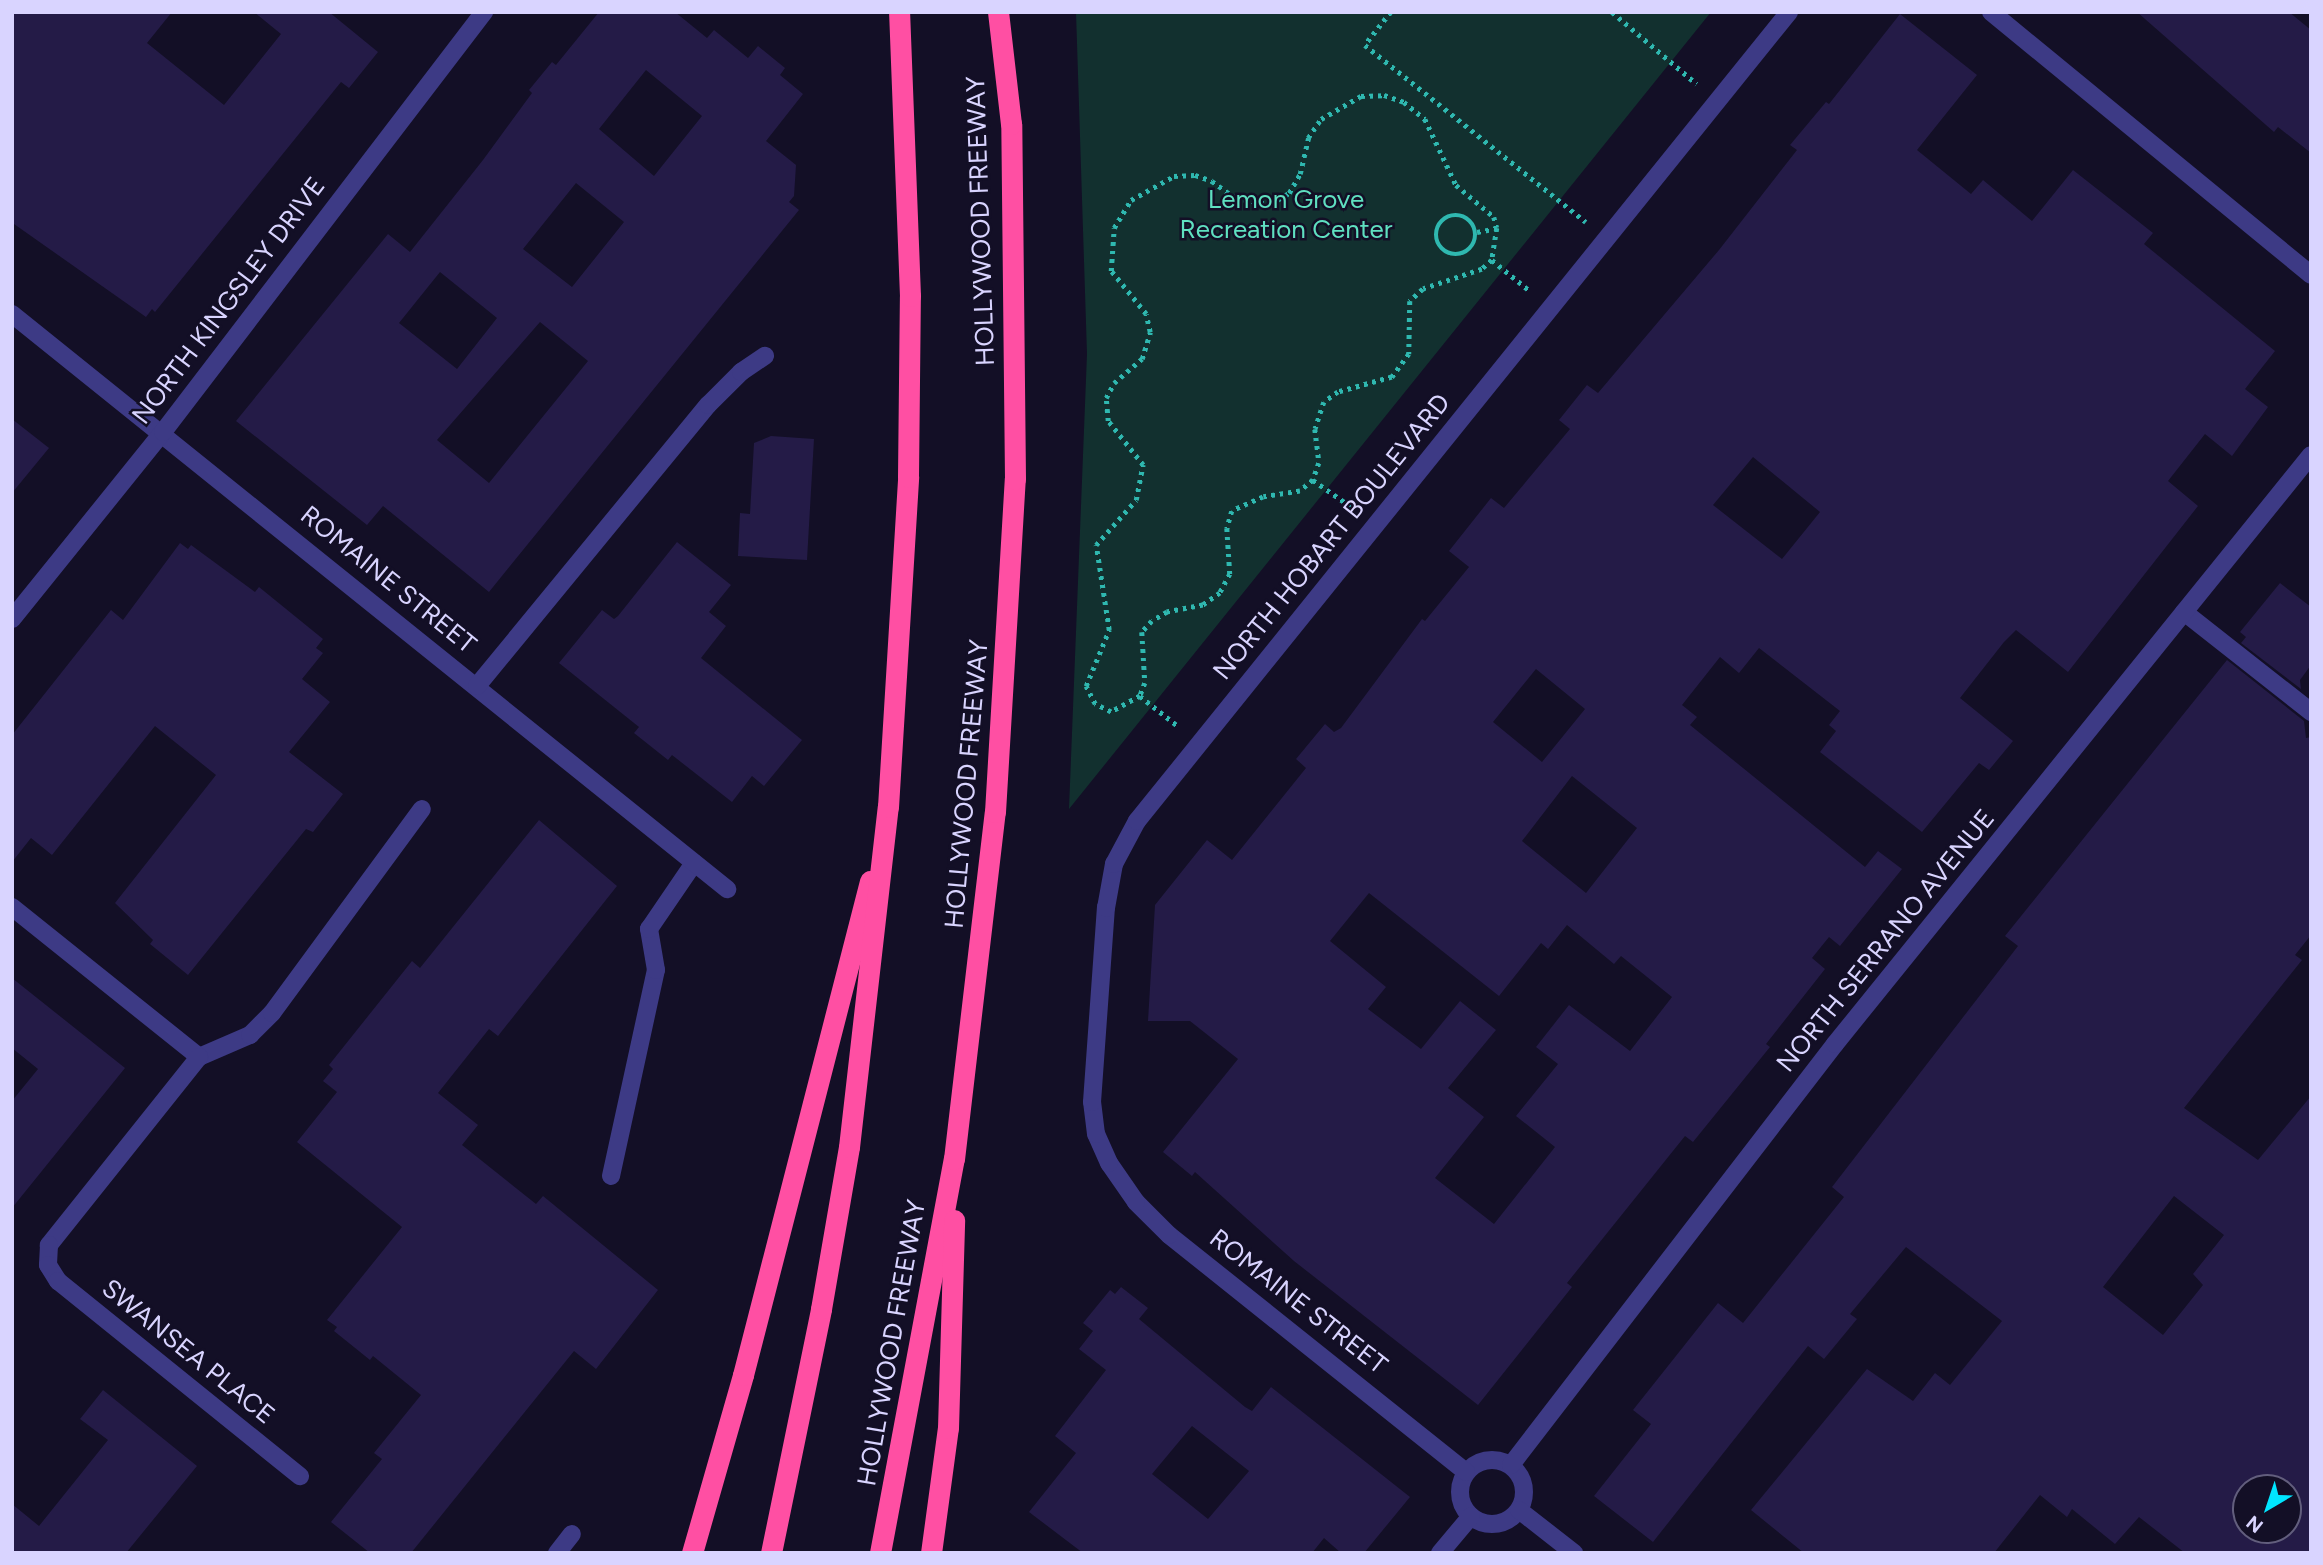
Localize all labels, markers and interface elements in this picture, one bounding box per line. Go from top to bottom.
street label: HOLLYWOOD FREEWAY [960,76,1002,366]
street label: NORTH KINGSLEY DRIVE [126,171,332,431]
park label: Lemon Grove Recreation Center [1180,184,1392,246]
street label: NORTH HOBART BOULEVARD [1207,388,1457,686]
street label: ROMAINE STREET [294,500,482,660]
street label: HOLLYWOOD FREEWAY [939,638,995,930]
street label: NORTH SERRANO AVENUE [1770,803,2002,1079]
street label: HOLLYWOOD FREEWAY [851,1197,933,1489]
street label: ROMAINE STREET [1203,1223,1393,1381]
street label: SWANSEA PLACE [95,1273,281,1431]
north arrow [2232,1474,2302,1544]
text: N [2242,1511,2268,1538]

